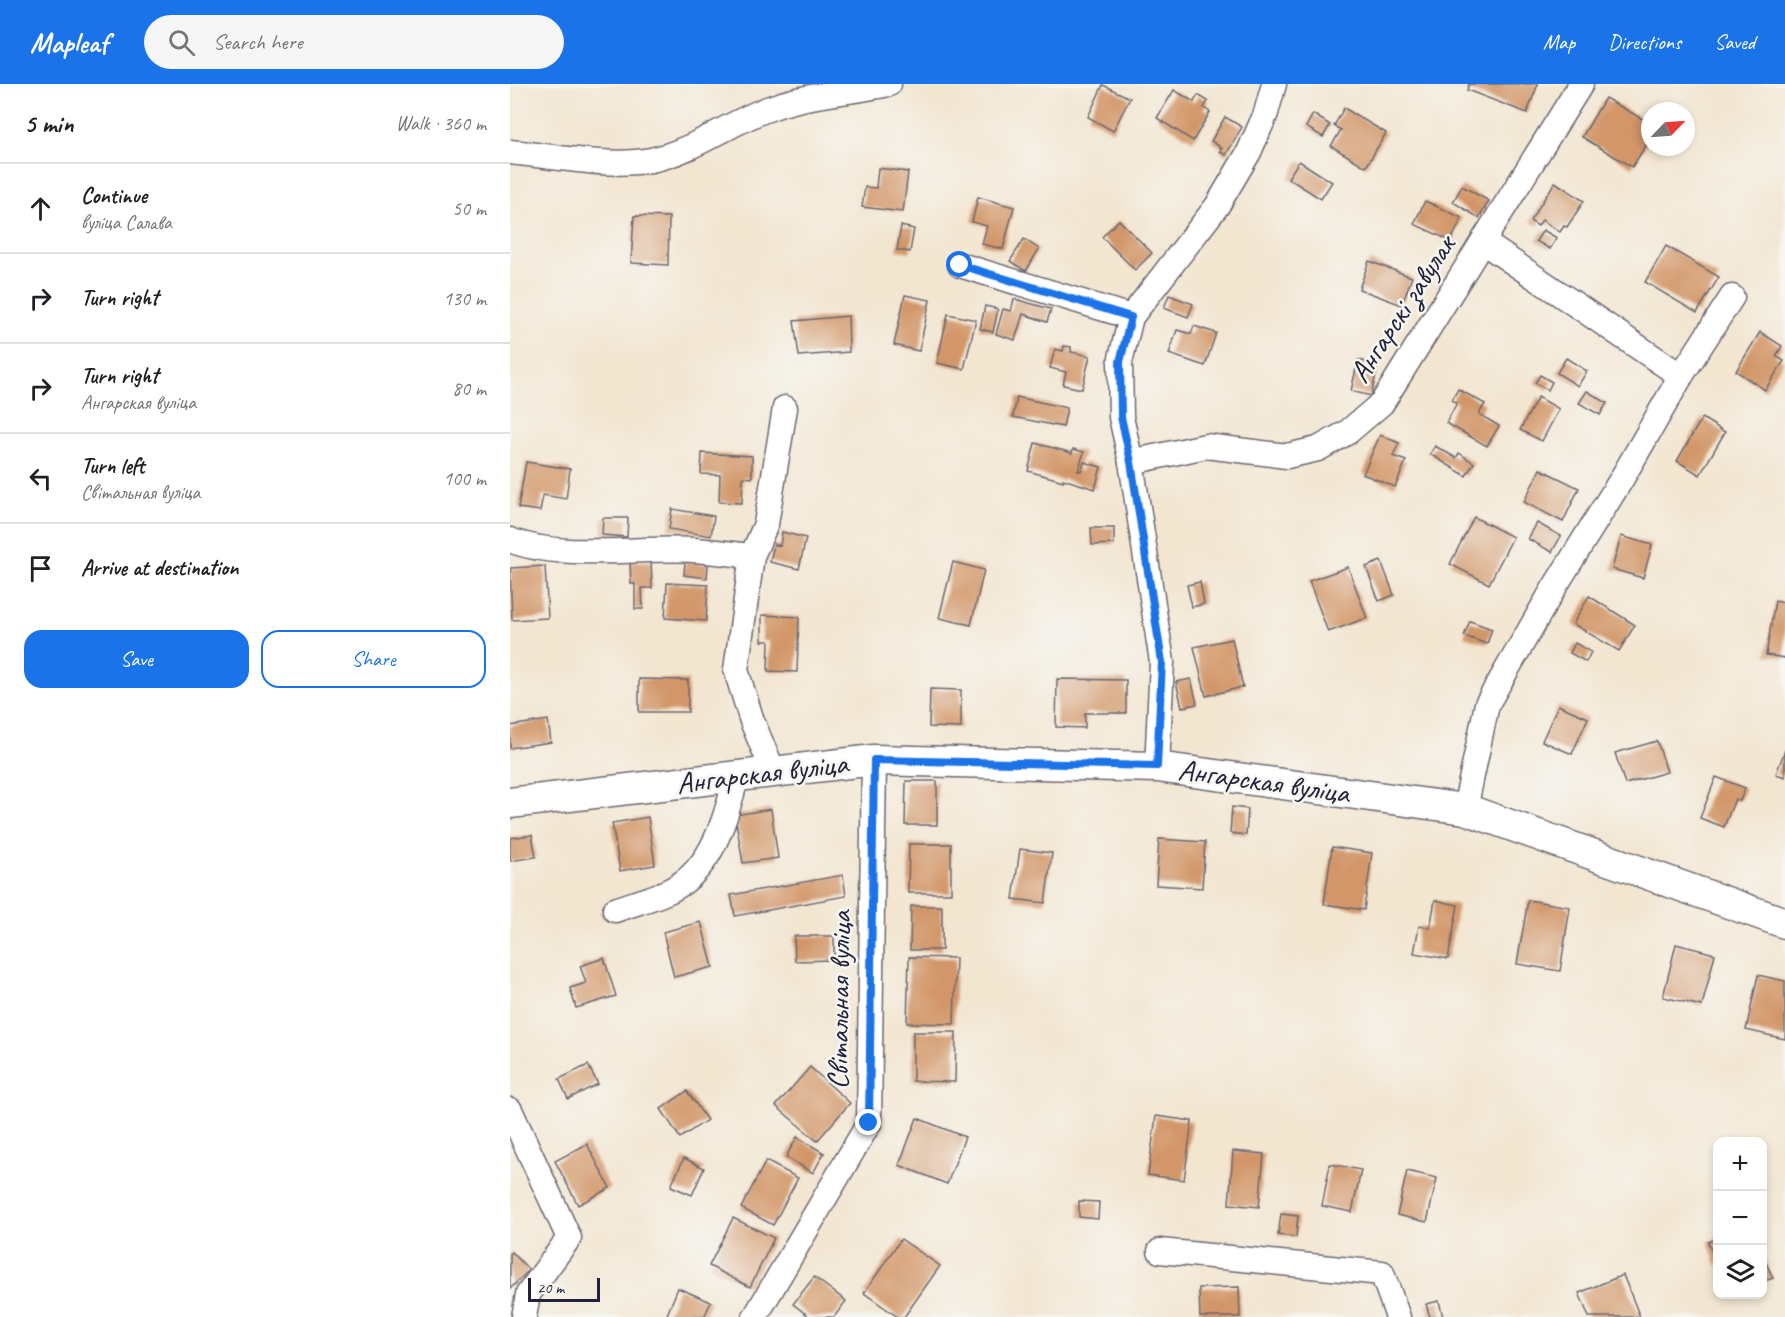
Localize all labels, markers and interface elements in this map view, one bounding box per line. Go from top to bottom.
search box [144,15,564,69]
text: Mapleaf [30,25,108,60]
icon: search [165,26,198,59]
text: Search here [213,28,303,56]
text: Map [1543,29,1575,55]
text: Directions [1608,29,1681,55]
text: Saved [1714,29,1755,55]
north arrow [1641,102,1695,156]
text: 5 min [24,107,73,140]
text: Walk · 360 m [396,111,486,136]
text: Continue [81,182,147,210]
icon: ahead [24,192,57,225]
text: 50 m [452,196,486,221]
text: вуліца Салава [81,210,172,235]
street label: Ангарскі завулак [1340,226,1465,390]
route start [946,251,972,277]
icon: right [24,282,57,315]
text: Turn right [81,284,158,312]
text: 130 m [443,286,486,311]
text: Turn right [81,362,158,390]
icon: right [24,372,57,405]
text: 80 m [452,376,486,401]
text: Ангарская вуліца [81,390,196,415]
text: Turn left [81,452,145,480]
icon: left [24,462,57,495]
text: 100 m [443,466,486,491]
text: Світальная вуліца [81,480,200,505]
icon: arrive [24,552,57,585]
text: Arrive at destination [81,554,238,582]
button: Save [24,630,249,688]
button: Share [261,630,486,688]
street label: Ангарская вуліца [674,743,852,802]
street label: Ангарская вуліца [1176,750,1354,812]
street label: Світальная вуліца [818,908,860,1090]
route end [855,1109,881,1135]
map controls [1713,1137,1767,1299]
button: + [1713,1137,1767,1191]
button: − [1713,1191,1767,1245]
button: layers [1713,1245,1767,1299]
scale bar [528,1275,600,1302]
text: 20 m [537,1278,564,1298]

